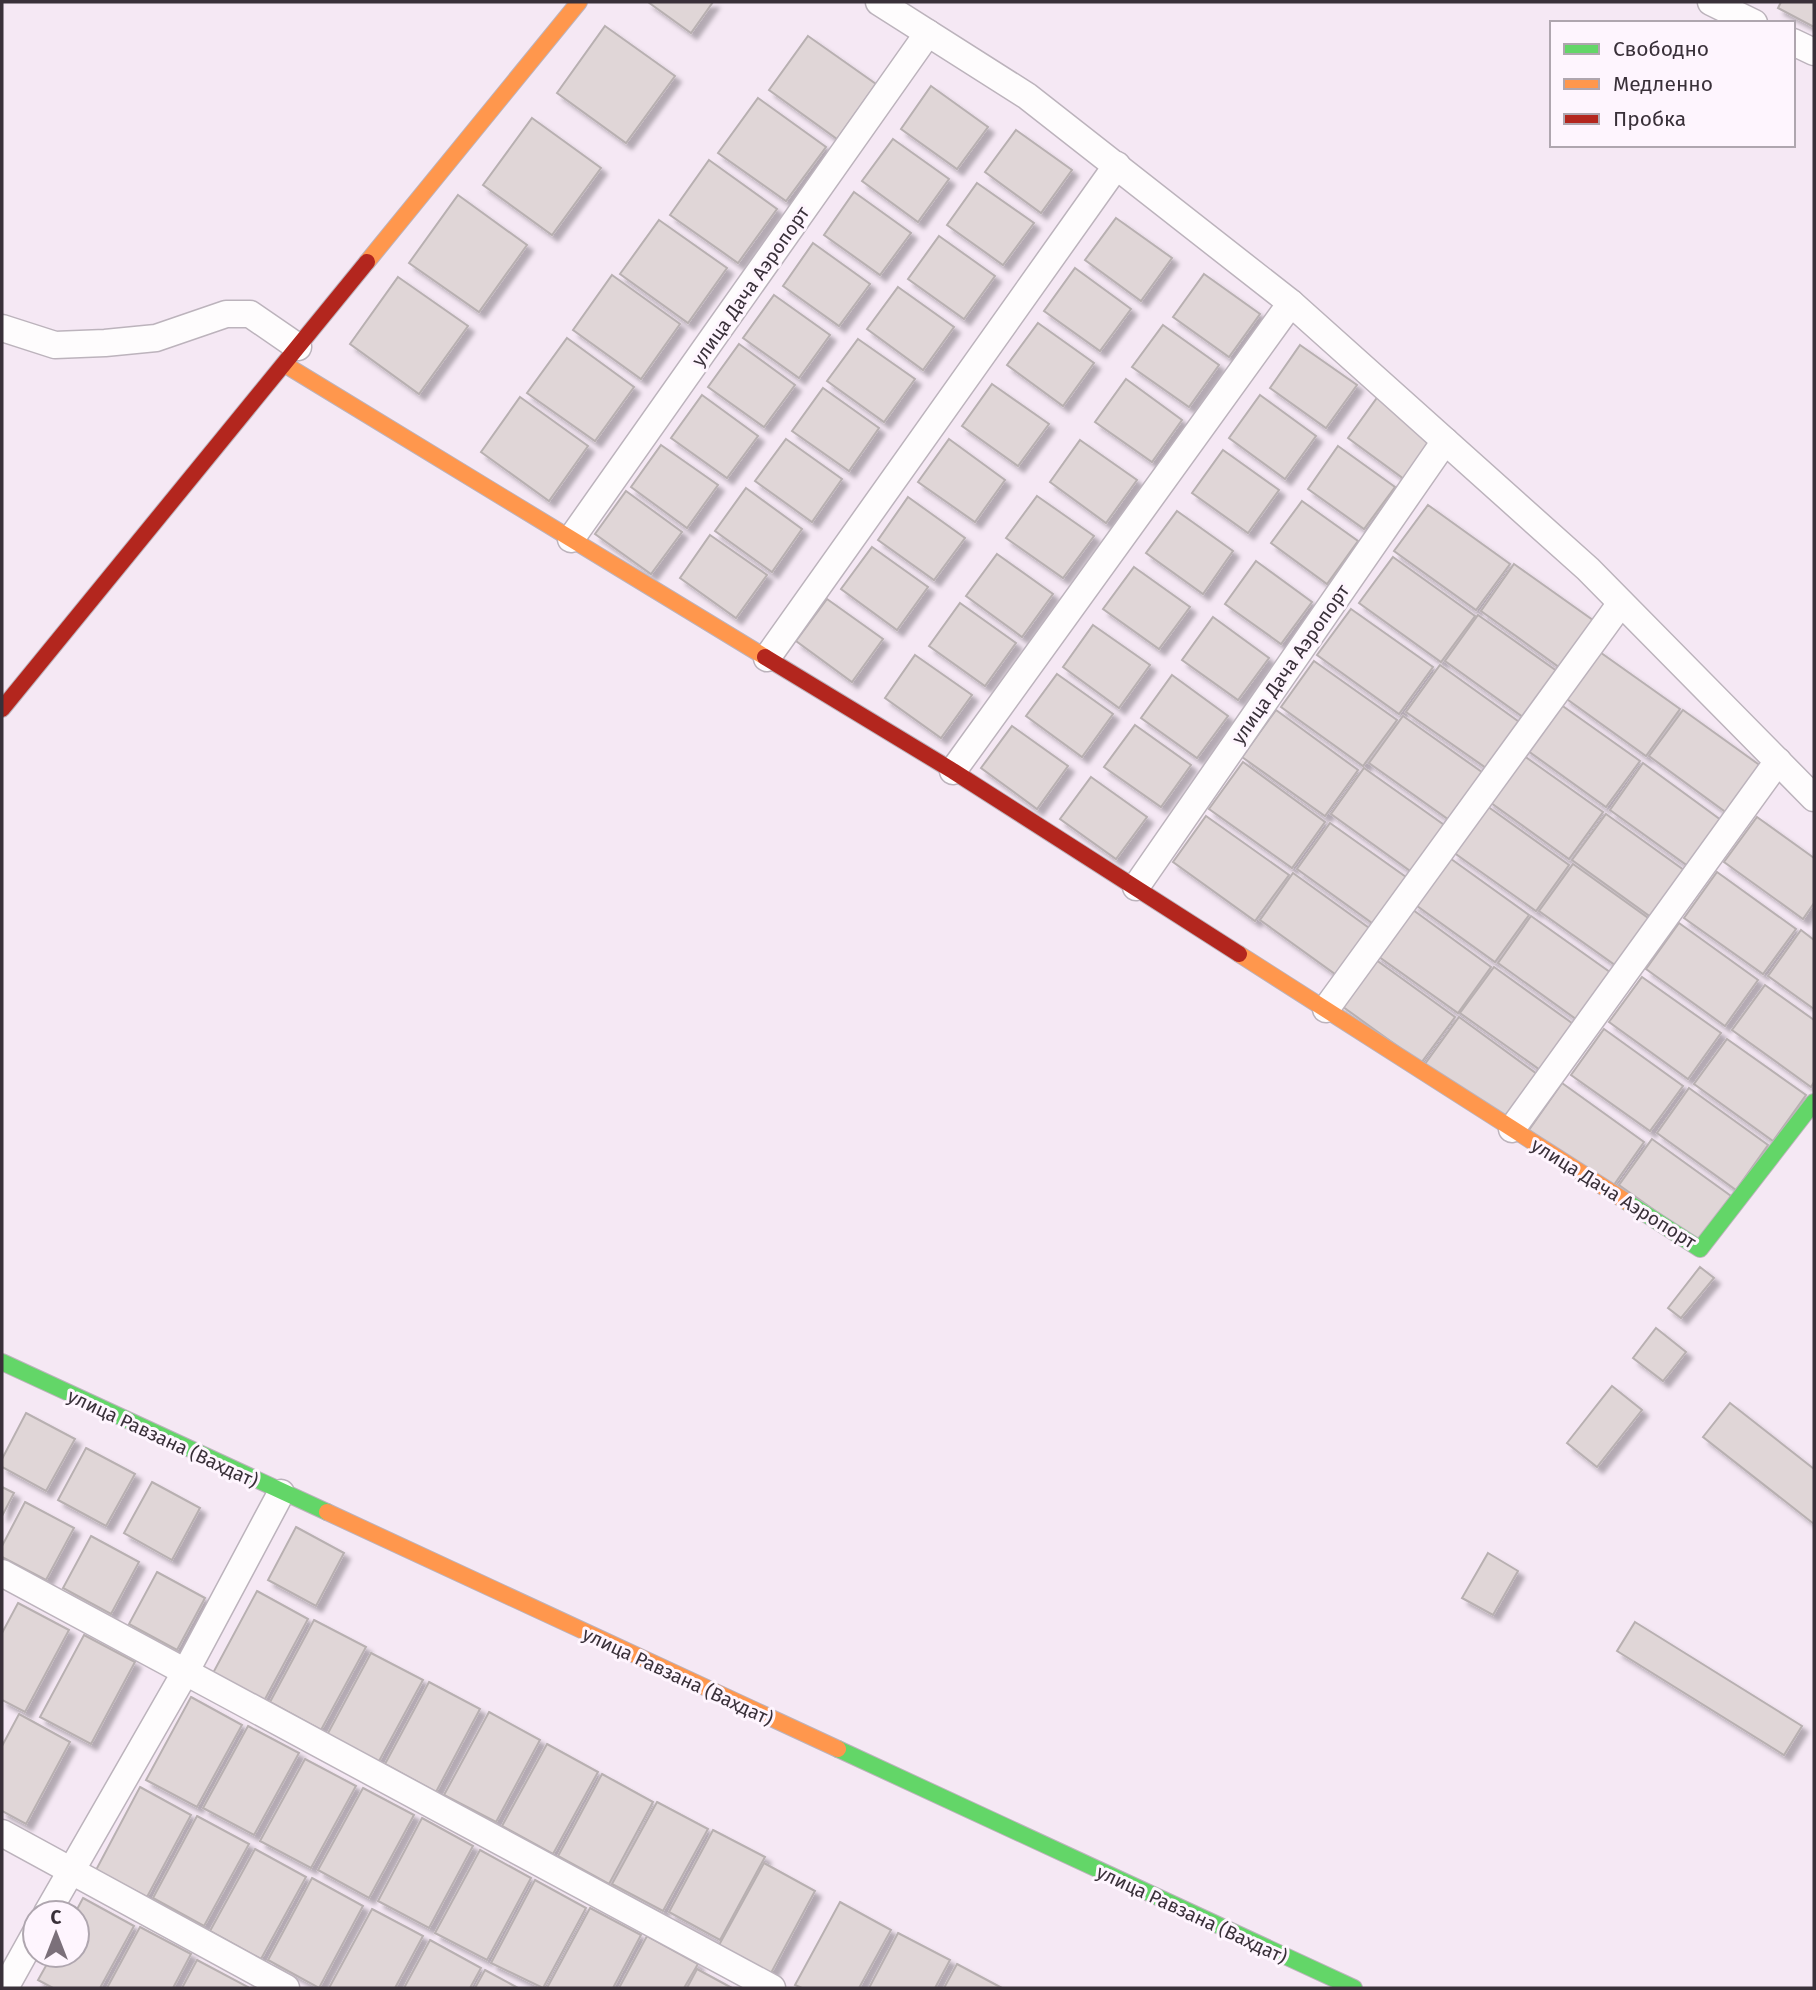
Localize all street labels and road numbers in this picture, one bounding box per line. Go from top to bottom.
street label: улица Дача Аэропорт [687,202,815,371]
street label: улица Дача Аэропорт [1227,580,1355,749]
street label: улица Дача Аэропорт [1527,1133,1701,1254]
street label: улица Равзана (Вахдат) [64,1384,262,1493]
street label: улица Равзана (Вахдат) [579,1622,777,1731]
street label: улица Равзана (Вахдат) [1093,1860,1291,1969]

